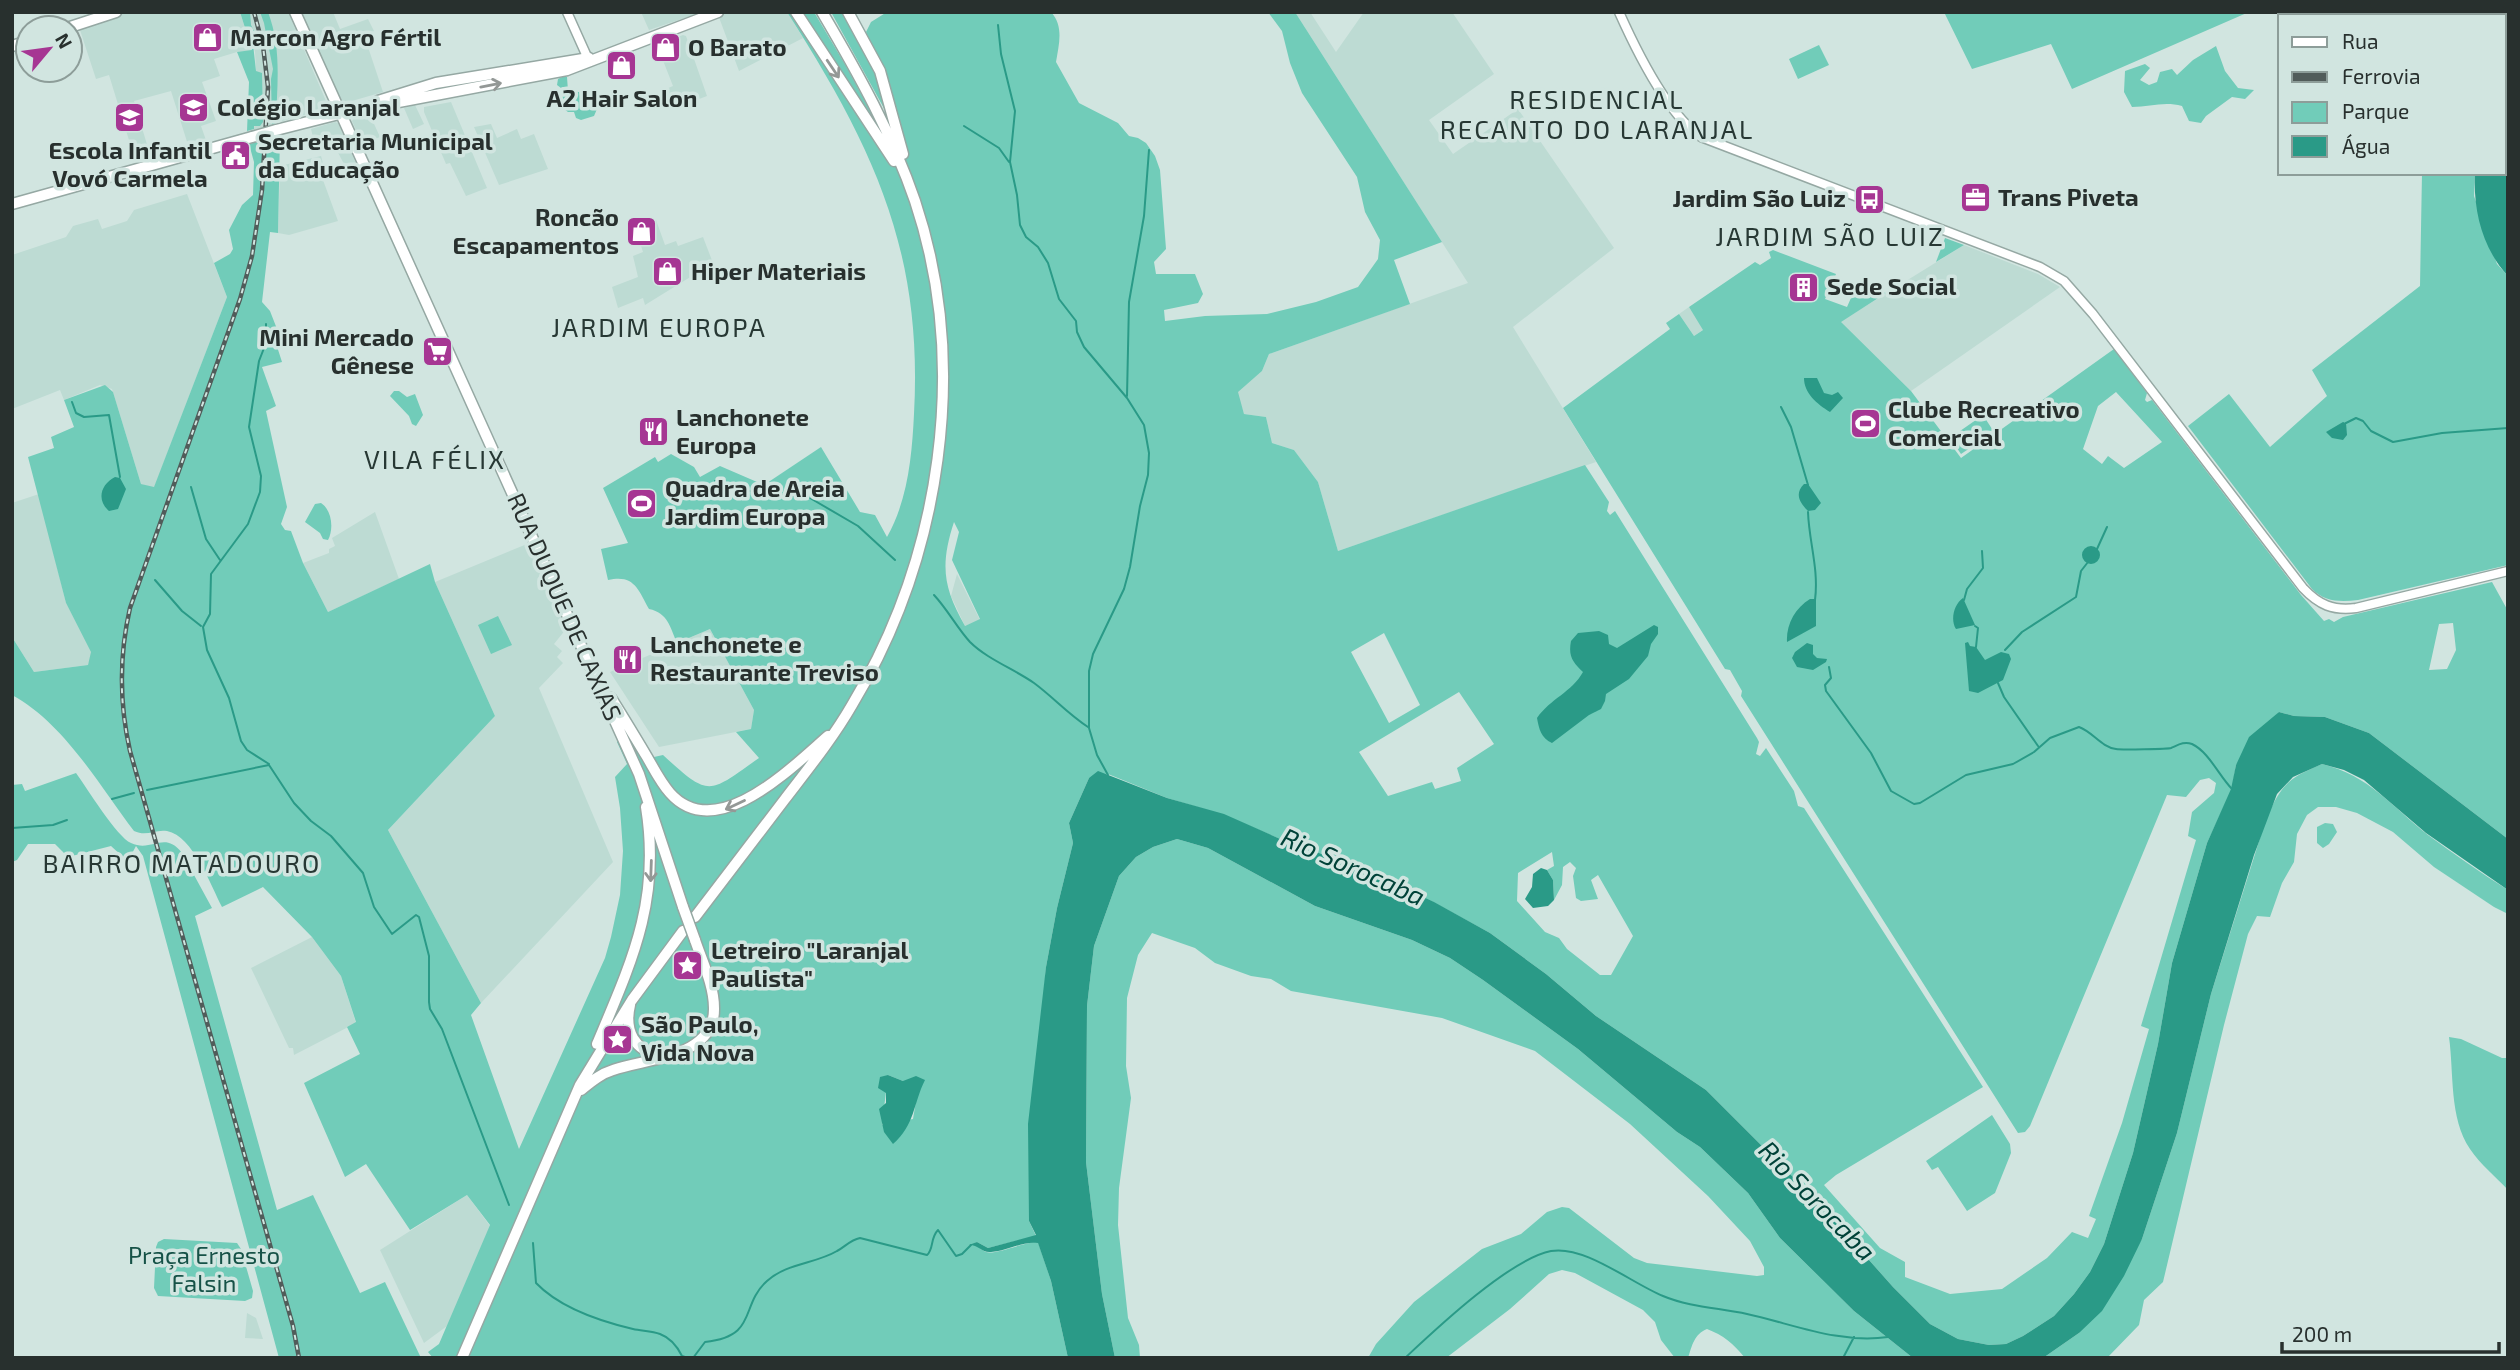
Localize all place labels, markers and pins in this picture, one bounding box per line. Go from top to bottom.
shop icon: Marcon Agro Fértil [190,21,224,55]
place label: Marcon Agro Fértil [230,22,441,51]
shop icon: O Barato [648,31,682,65]
place label: O Barato [688,32,787,61]
shop icon: A2 Hair Salon [605,48,639,82]
place label: A2 Hair Salon [547,83,697,112]
school or university icon: Colégio Laranjal [177,91,211,125]
place label: Colégio Laranjal [217,92,400,121]
school or university icon: Escola Infantil Vovó Carmela [113,100,147,134]
place label: Secretaria Municipal da Educação [258,126,493,184]
place label: Escola Infantil Vovó Carmela [48,135,212,192]
public building icon: Secretaria Municipal da Educação [218,139,252,173]
office icon: Trans Piveta [1958,181,1992,215]
bus stop icon: Jardim São Luiz [1852,182,1886,216]
place label: Trans Piveta [1998,182,2139,211]
place label: Jardim São Luiz [1673,183,1846,212]
place label: Roncão Escapamentos [453,202,619,259]
shop icon: Roncão Escapamentos [625,215,659,249]
shop icon: Hiper Materiais [651,255,685,289]
place label: Hiper Materiais [691,256,866,285]
building icon: Sede Social [1787,270,1821,304]
place label: Sede Social [1827,271,1956,300]
place label: Mini Mercado Gênese [259,322,414,379]
supermarket icon: Mini Mercado Gênese [420,335,454,369]
place label: Clube Recreativo Comercial [1888,394,2080,451]
place label: Lanchonete Europa [676,402,809,459]
sports icon: Clube Recreativo Comercial [1848,407,1882,441]
restaurant icon: Lanchonete Europa [636,415,670,449]
place label: Quadra de Areia Jardim Europa [665,473,845,530]
sports icon: Quadra de Areia Jardim Europa [625,486,659,520]
place label: Lanchonete e Restaurante Treviso [650,629,879,686]
restaurant icon: Lanchonete e Restaurante Treviso [610,642,644,676]
place label: Letreiro "Laranjal Paulista" [711,935,909,992]
place icon: Letreiro "Laranjal Paulista" [671,948,705,982]
place label: São Paulo, Vida Nova [641,1009,759,1066]
place icon: São Paulo, Vida Nova [601,1022,635,1056]

